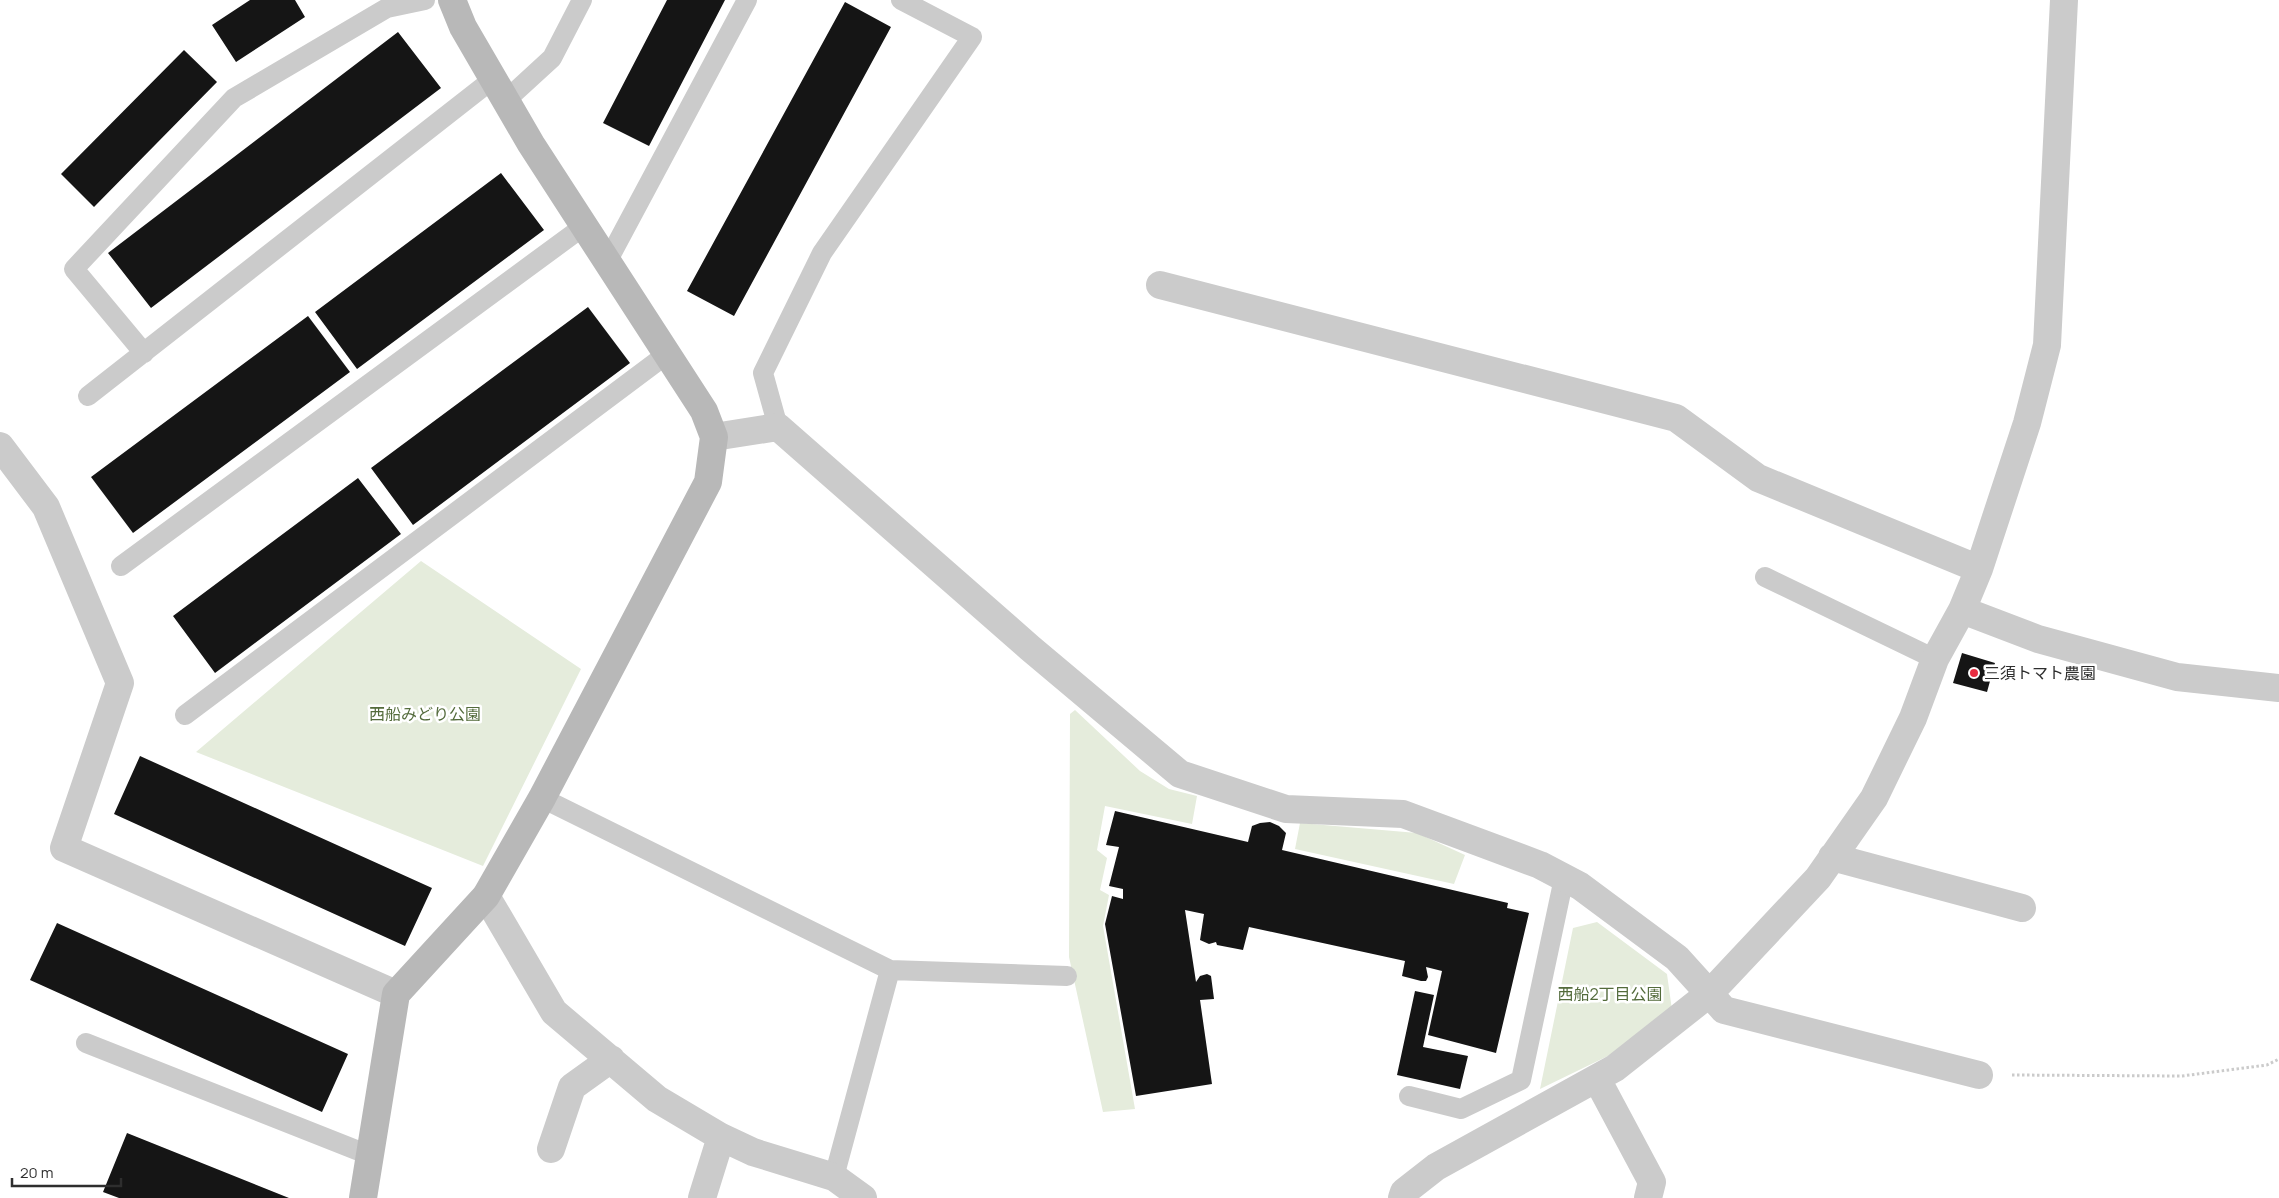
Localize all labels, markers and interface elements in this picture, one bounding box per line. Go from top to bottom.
place label: 三須トマト農園 [1984,662,2096,684]
marker: 三須トマト農園 [1968,667,1980,679]
park label: 西船みどり公園 [369,703,481,725]
park label: 西船2丁目公園 [1557,983,1663,1005]
scale bar [12,1156,121,1188]
text: 20 m [20,1162,53,1183]

